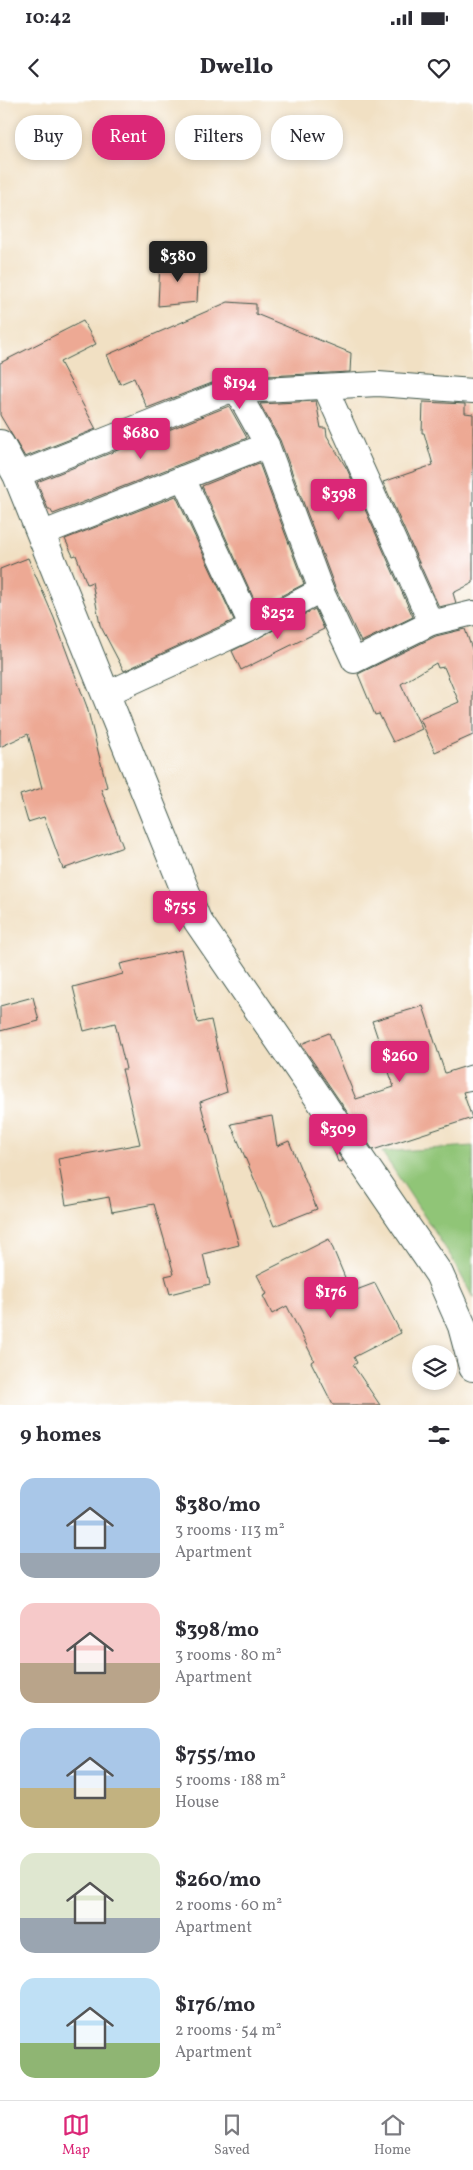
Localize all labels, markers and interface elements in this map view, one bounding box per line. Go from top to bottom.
text: 10:42 [25,5,71,31]
text: Dwello [200,52,273,83]
icon: back [20,54,48,82]
icon: heart [425,54,453,82]
chip: Buy [15,115,82,160]
chip: Rent [92,115,165,160]
chip: Filters [175,115,261,160]
chip: New [271,115,343,160]
pin: $380 [148,240,208,283]
text: $380 [160,246,196,268]
pin: $194 [210,368,270,410]
text: $194 [223,373,257,395]
pin: $680 [111,418,171,460]
text: $680 [123,423,159,445]
pin: $398 [309,478,369,521]
text: $398 [322,484,356,506]
pin: $252 [248,598,308,640]
text: $252 [261,603,295,625]
pin: $755 [150,890,210,933]
text: $755 [164,896,196,918]
pin: $260 [370,1040,430,1083]
text: $260 [382,1046,418,1068]
pin: $309 [308,1114,368,1156]
text: $309 [320,1119,356,1141]
pin: $176 [301,1276,361,1319]
text: $176 [315,1282,347,1304]
map controls [412,1345,457,1390]
button: layers [412,1345,457,1390]
text: 9 homes [20,1421,101,1450]
icon: filters [425,1421,453,1449]
text: $380/mo [175,1491,261,1520]
icon: home [60,1498,120,1558]
text: 3 rooms · 113 m² [175,1520,285,1542]
text: Apartment [175,1542,252,1564]
text: $398/mo [175,1616,259,1645]
icon: home [60,1623,120,1683]
text: 3 rooms · 80 m² [175,1645,282,1667]
text: Apartment [175,1667,252,1689]
text: $755/mo [175,1741,256,1770]
icon: home [60,1748,120,1808]
text: 5 rooms · 188 m² [175,1770,286,1792]
text: House [175,1792,219,1814]
text: $260/mo [175,1866,261,1895]
icon: home [60,1873,120,1933]
text: 2 rooms · 60 m² [175,1895,282,1917]
text: Apartment [175,1917,252,1939]
text: $176/mo [175,1991,255,2020]
icon: home [60,1998,120,2058]
text: 2 rooms · 54 m² [175,2020,282,2042]
text: Apartment [175,2042,252,2064]
tab: Map [62,2111,90,2160]
tab: Saved [214,2111,250,2160]
tab: Home [374,2111,411,2160]

